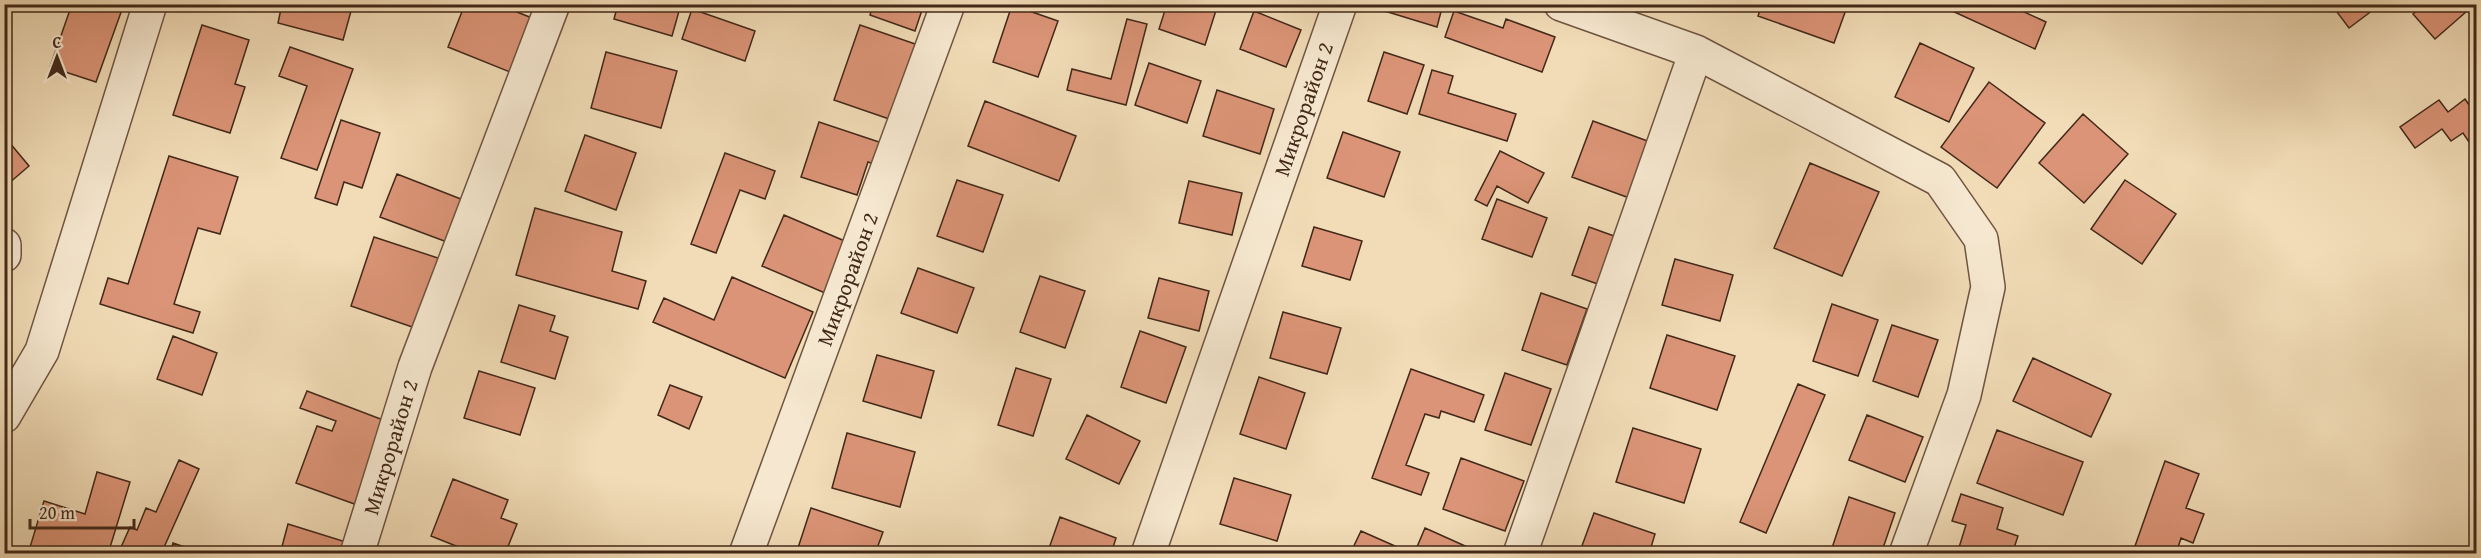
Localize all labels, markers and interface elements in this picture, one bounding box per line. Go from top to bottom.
north arrow [27,27,87,87]
text: С [52,30,62,54]
street label: Микрорайон 2 [1265,38,1341,180]
street label: Микрорайон 2 [808,208,886,350]
street label: Микрорайон 2 [354,375,426,519]
scale bar [30,492,134,530]
text: 20 m [39,499,75,526]

